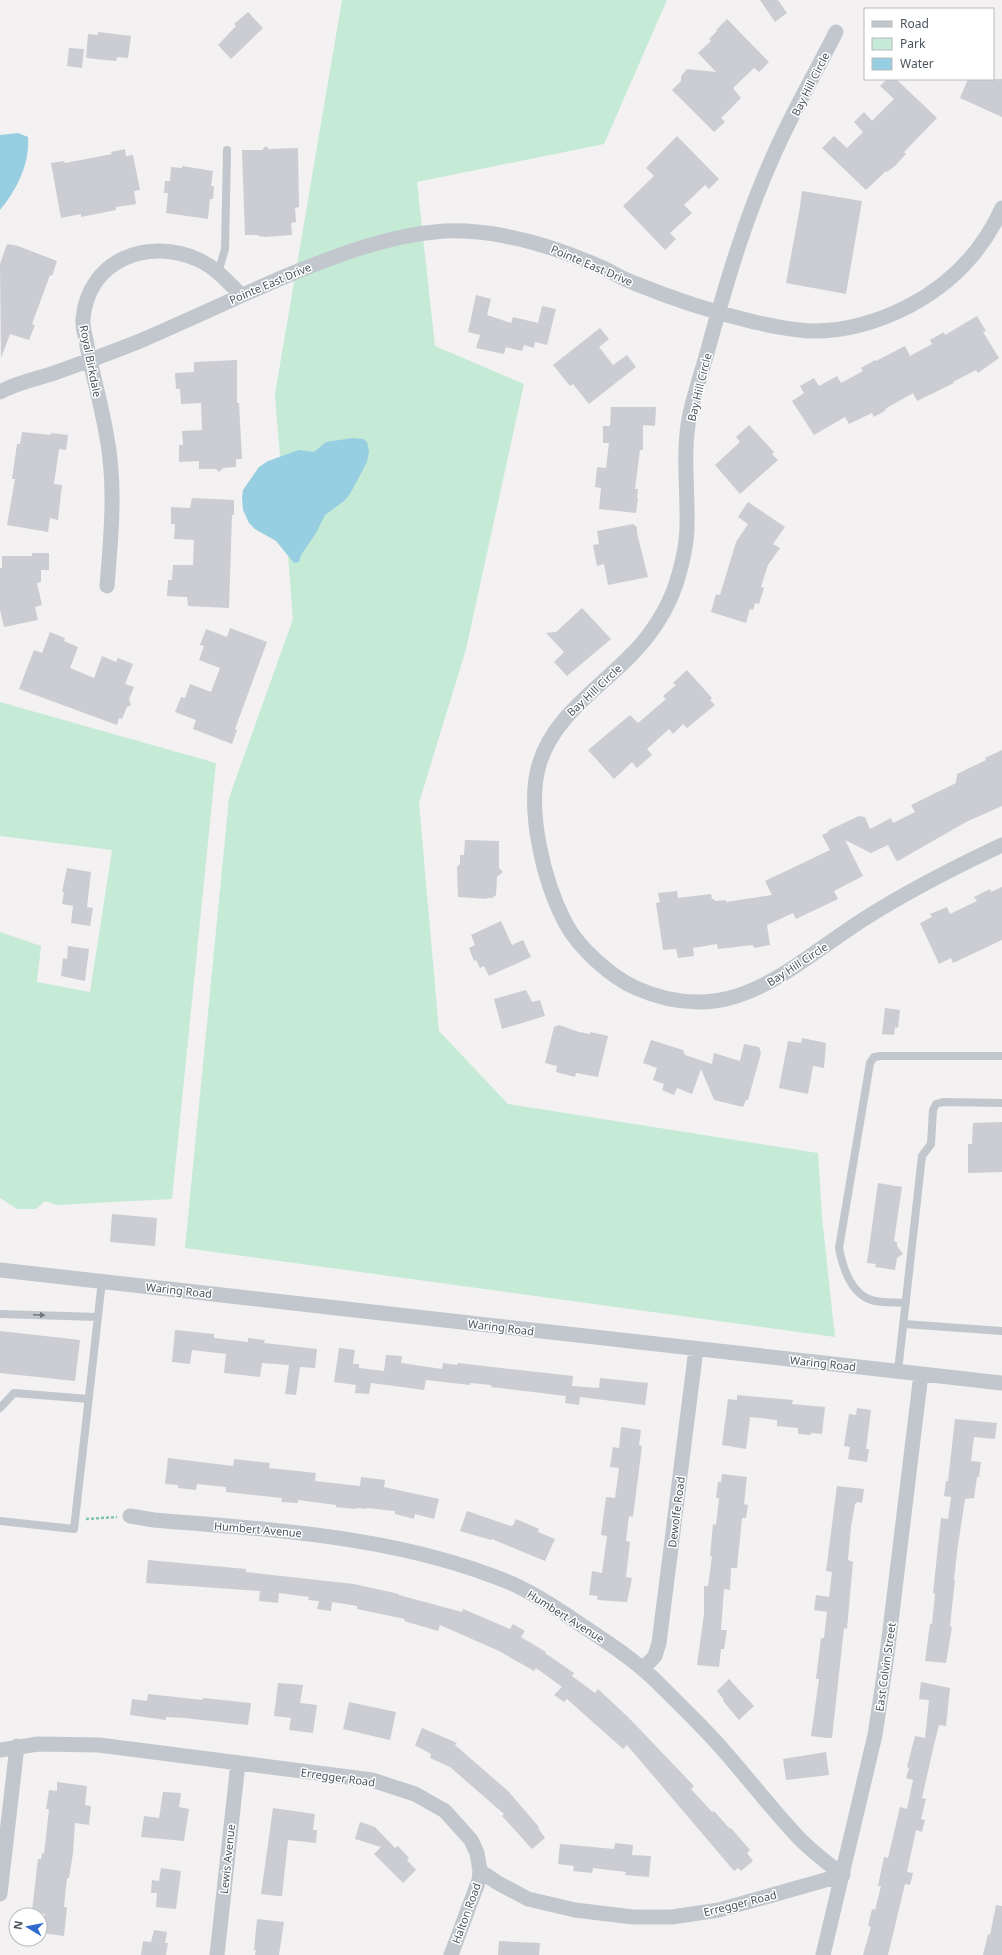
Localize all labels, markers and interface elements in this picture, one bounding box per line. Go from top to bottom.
legend [864,8,994,80]
text: Road [900,15,929,32]
text: Park [900,35,926,52]
street label: Bay Hill Circle [787,50,833,118]
text: Water [900,55,934,72]
street label: Pointe East Drive [549,241,635,289]
street label: Pointe East Drive [227,259,313,307]
street label: Royal Birkdale [77,324,105,398]
street label: Bay Hill Circle [683,351,715,423]
street label: Bay Hill Circle [563,661,625,719]
street label: Bay Hill Circle [764,939,830,989]
street label: Waring Road [145,1279,213,1301]
one-way arrow [33,1312,46,1318]
street label: Waring Road [467,1316,535,1338]
street label: Waring Road [789,1352,857,1374]
street label: Dewolfe Road [664,1476,688,1548]
street label: Humbert Avenue [213,1518,303,1540]
street label: Humbert Avenue [525,1586,607,1646]
street label: East Colvin Street [871,1622,899,1712]
street label: Erregger Road [300,1764,376,1790]
street label: Lewis Avenue [216,1823,238,1895]
street label: Halton Road [448,1880,484,1946]
street label: Erregger Road [702,1887,778,1919]
north arrow [8,1907,48,1947]
text: N [9,1919,26,1931]

